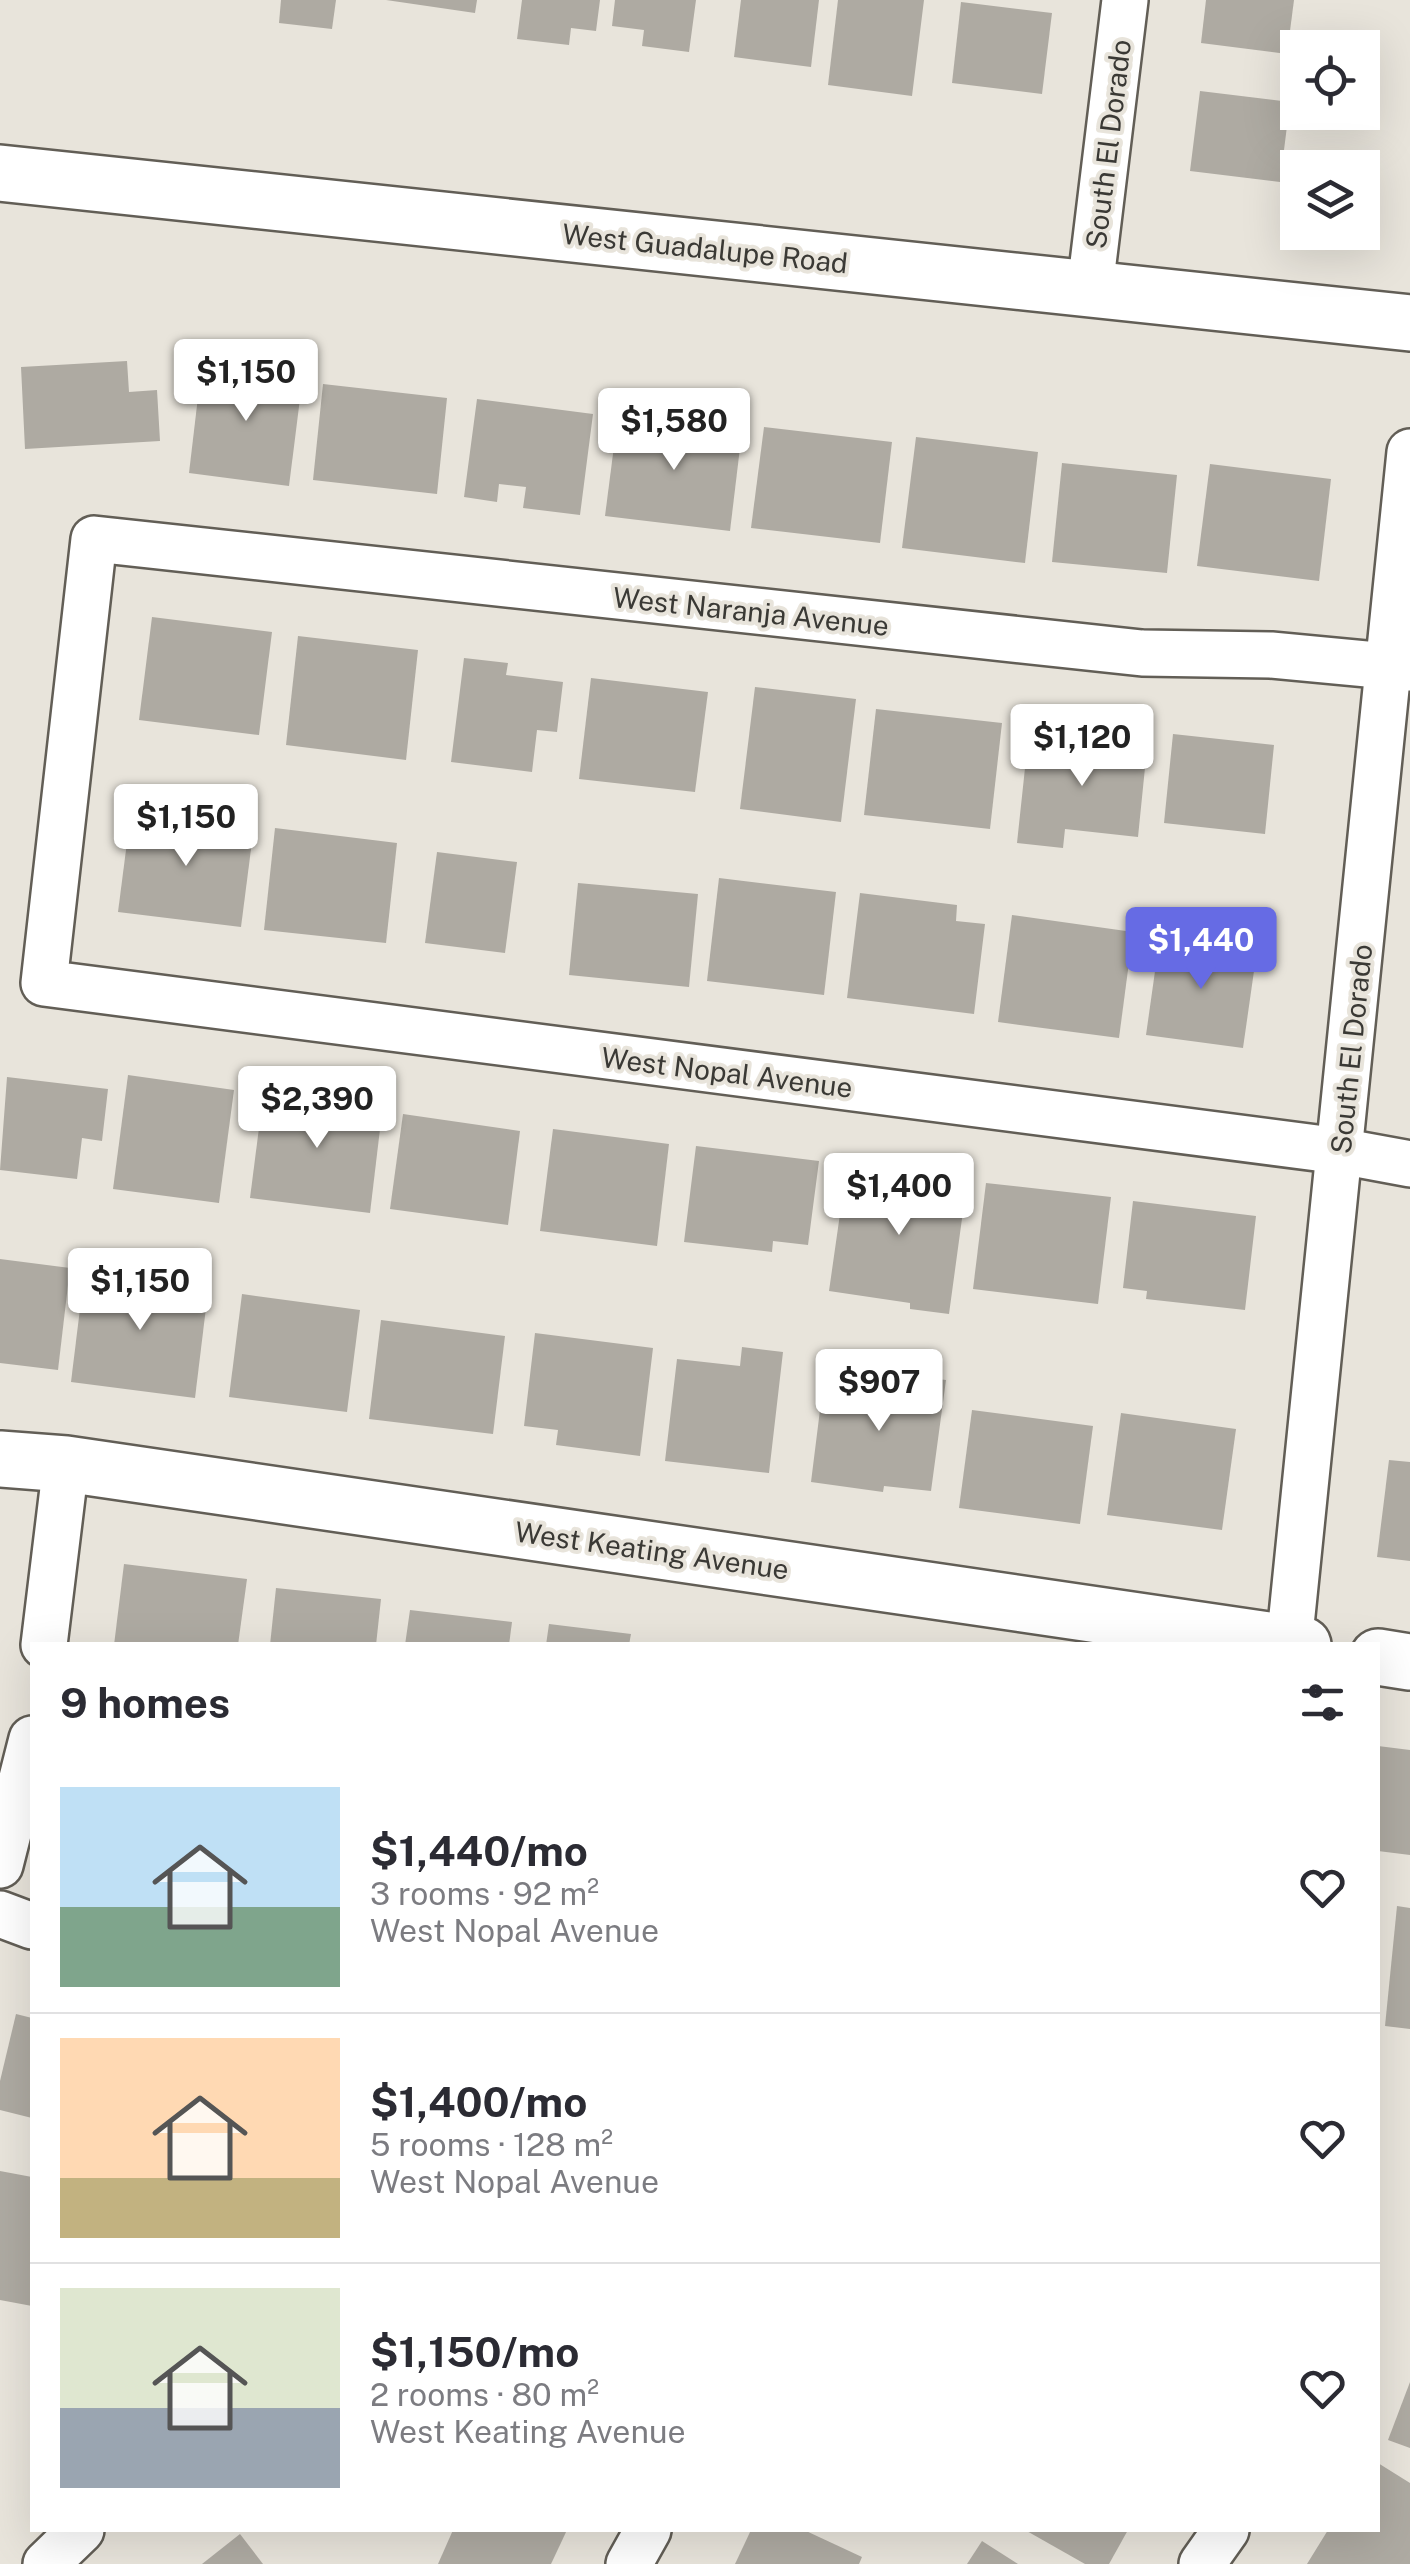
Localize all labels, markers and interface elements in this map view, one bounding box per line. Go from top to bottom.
map controls [1280,30,1380,250]
button: locate [1280,30,1380,130]
street label: South El Dorado [1079,37,1137,251]
button: layers [1280,150,1380,250]
street label: West Guadalupe Road [560,217,850,279]
pin: $1,150 [165,339,327,424]
text: $1,150 [196,353,296,390]
pin: $1,580 [593,388,755,473]
text: $1,580 [620,402,728,439]
street label: West Naranja Avenue [611,580,891,642]
pin: $1,120 [1001,704,1163,789]
text: $1,120 [1033,718,1131,755]
pin: $1,150 [105,784,267,869]
text: $1,150 [136,798,236,835]
pin: $1,440 [1120,907,1282,992]
text: $1,440 [1148,921,1254,958]
street label: South El Dorado [1324,943,1378,1155]
street label: West Nopal Avenue [599,1040,855,1104]
pin: $2,390 [236,1066,398,1151]
text: $2,390 [260,1080,374,1117]
pin: $1,400 [818,1153,980,1238]
text: $1,400 [846,1167,952,1204]
pin: $1,150 [59,1248,221,1333]
text: $1,150 [90,1262,190,1299]
pin: $907 [820,1349,938,1434]
text: $907 [838,1363,920,1400]
street label: West Keating Avenue [513,1514,791,1586]
icon: filters [1295,1675,1350,1730]
text: 9 homes [60,1678,230,1727]
text: $1,440/mo [370,1826,588,1875]
icon: home [140,1827,260,1947]
icon: heart [1295,1860,1350,1915]
text: 3 rooms · 92 m² [370,1875,599,1912]
text: West Nopal Avenue [370,1912,659,1949]
text: $1,400/mo [370,2077,587,2126]
icon: home [140,2078,260,2198]
icon: heart [1295,2111,1350,2166]
text: 5 rooms · 128 m² [370,2126,613,2163]
text: West Nopal Avenue [370,2163,659,2200]
text: $1,150/mo [370,2327,579,2376]
icon: home [140,2328,260,2448]
icon: heart [1295,2361,1350,2416]
text: 2 rooms · 80 m² [370,2376,599,2413]
text: West Keating Avenue [370,2413,686,2450]

